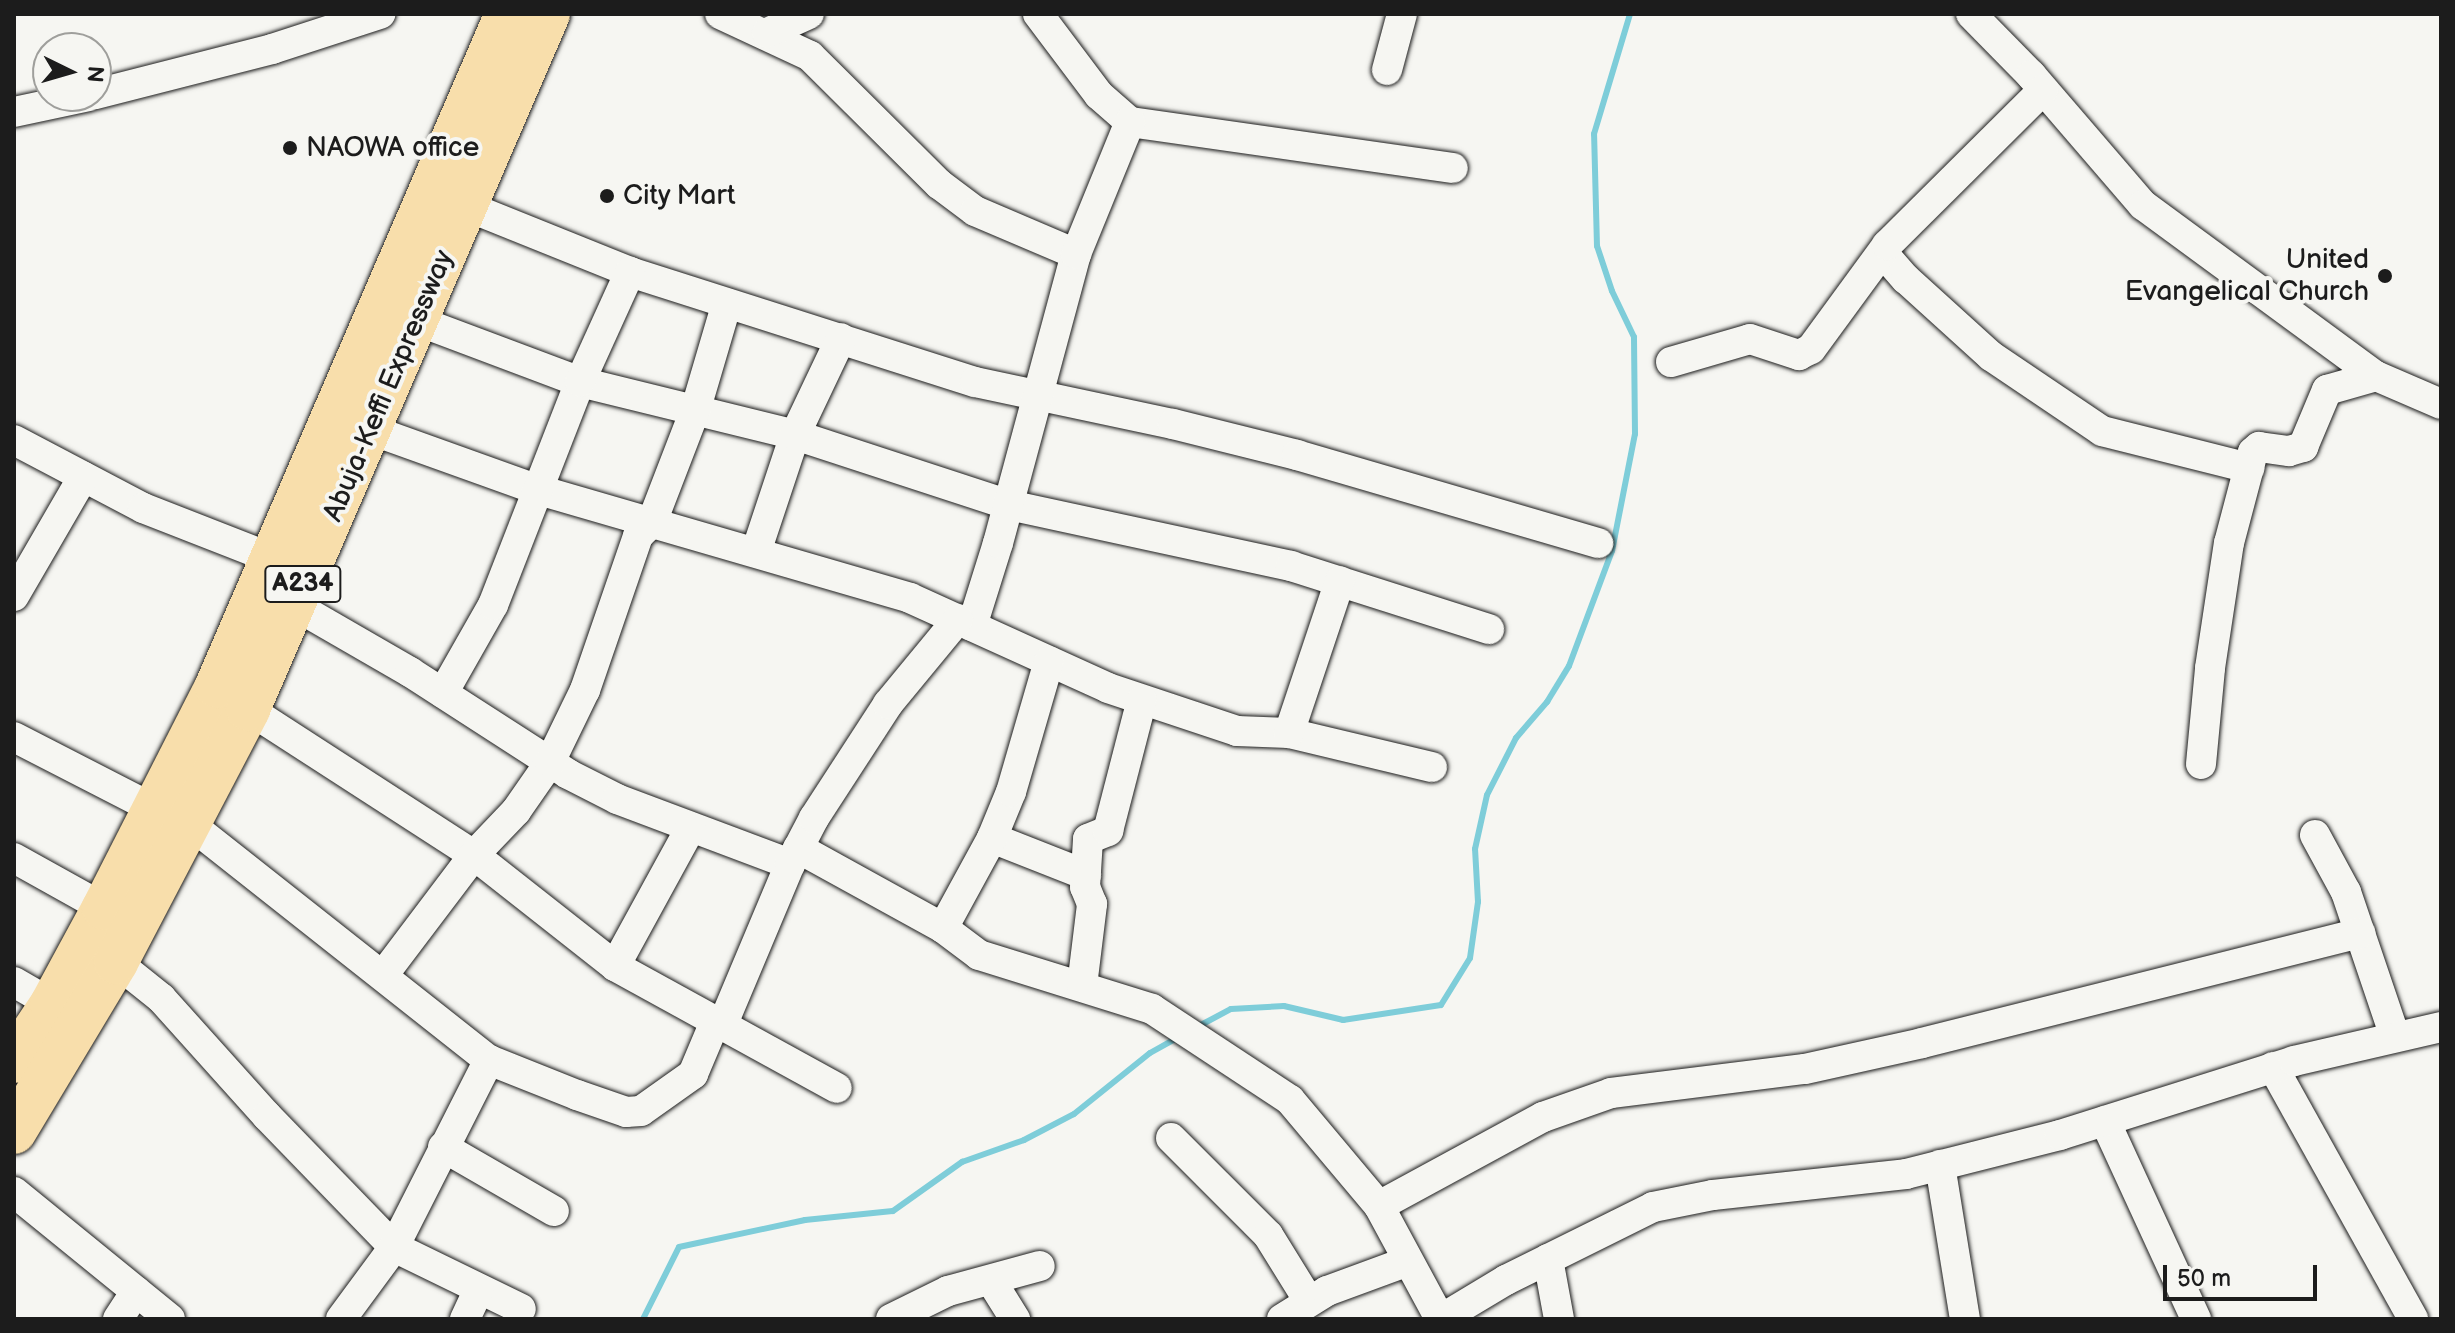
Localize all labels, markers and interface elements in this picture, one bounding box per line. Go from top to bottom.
north arrow [32,32,112,112]
text: N [80,65,109,83]
place label: NAOWA office [306,131,479,165]
marker: NAOWA office [281,139,299,157]
place label: City Mart [623,179,737,213]
marker: City Mart [598,187,616,205]
place label: United Evangelical Church [2125,243,2369,309]
street label: Abuja-Keffi Expressway [317,245,461,527]
marker: United Evangelical Church [2376,267,2394,285]
road number: A234 [263,562,343,606]
scale bar [2167,1249,2321,1299]
text: 50 m [2177,1264,2231,1293]

